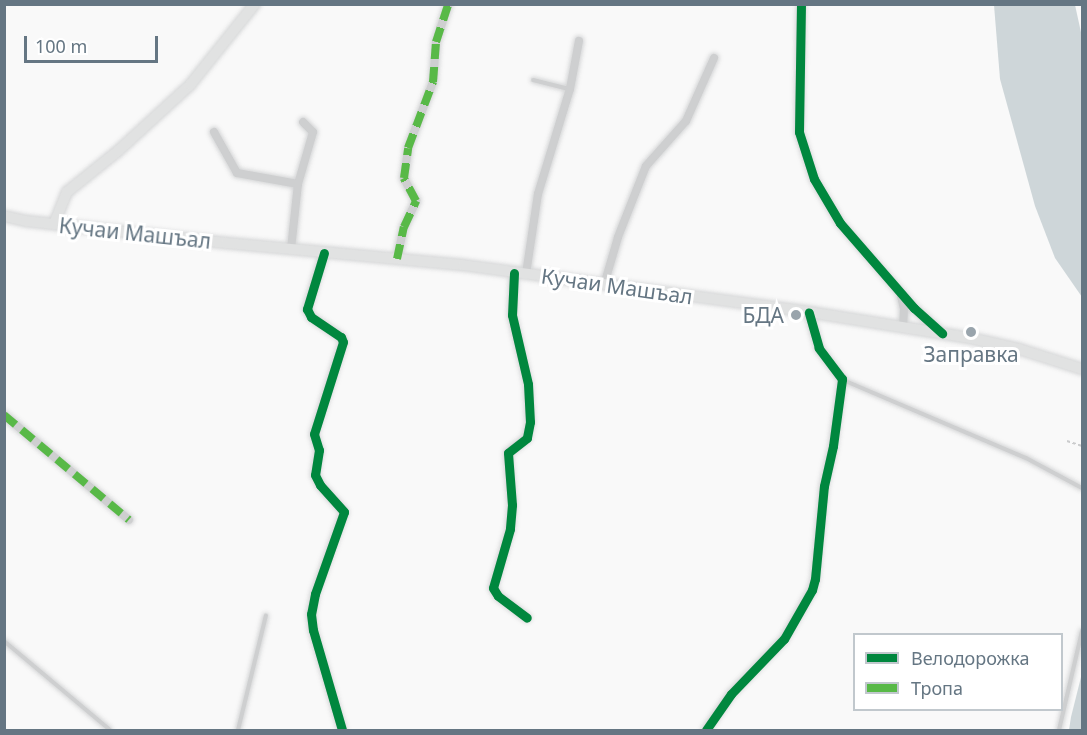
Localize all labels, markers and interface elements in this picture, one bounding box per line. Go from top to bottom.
scale bar [27,24,160,62]
text: 100 m [35,34,87,58]
street label: Кучаи Машъал [58,212,212,254]
street label: Кучаи Машъал [540,263,694,309]
place label: БДА [742,302,784,328]
marker: БДА [789,308,803,322]
marker: Заправка [964,325,978,339]
place label: Заправка [923,341,1019,367]
legend [853,633,1063,711]
text: Велодорожка [911,646,1029,670]
text: Тропа [911,676,963,700]

